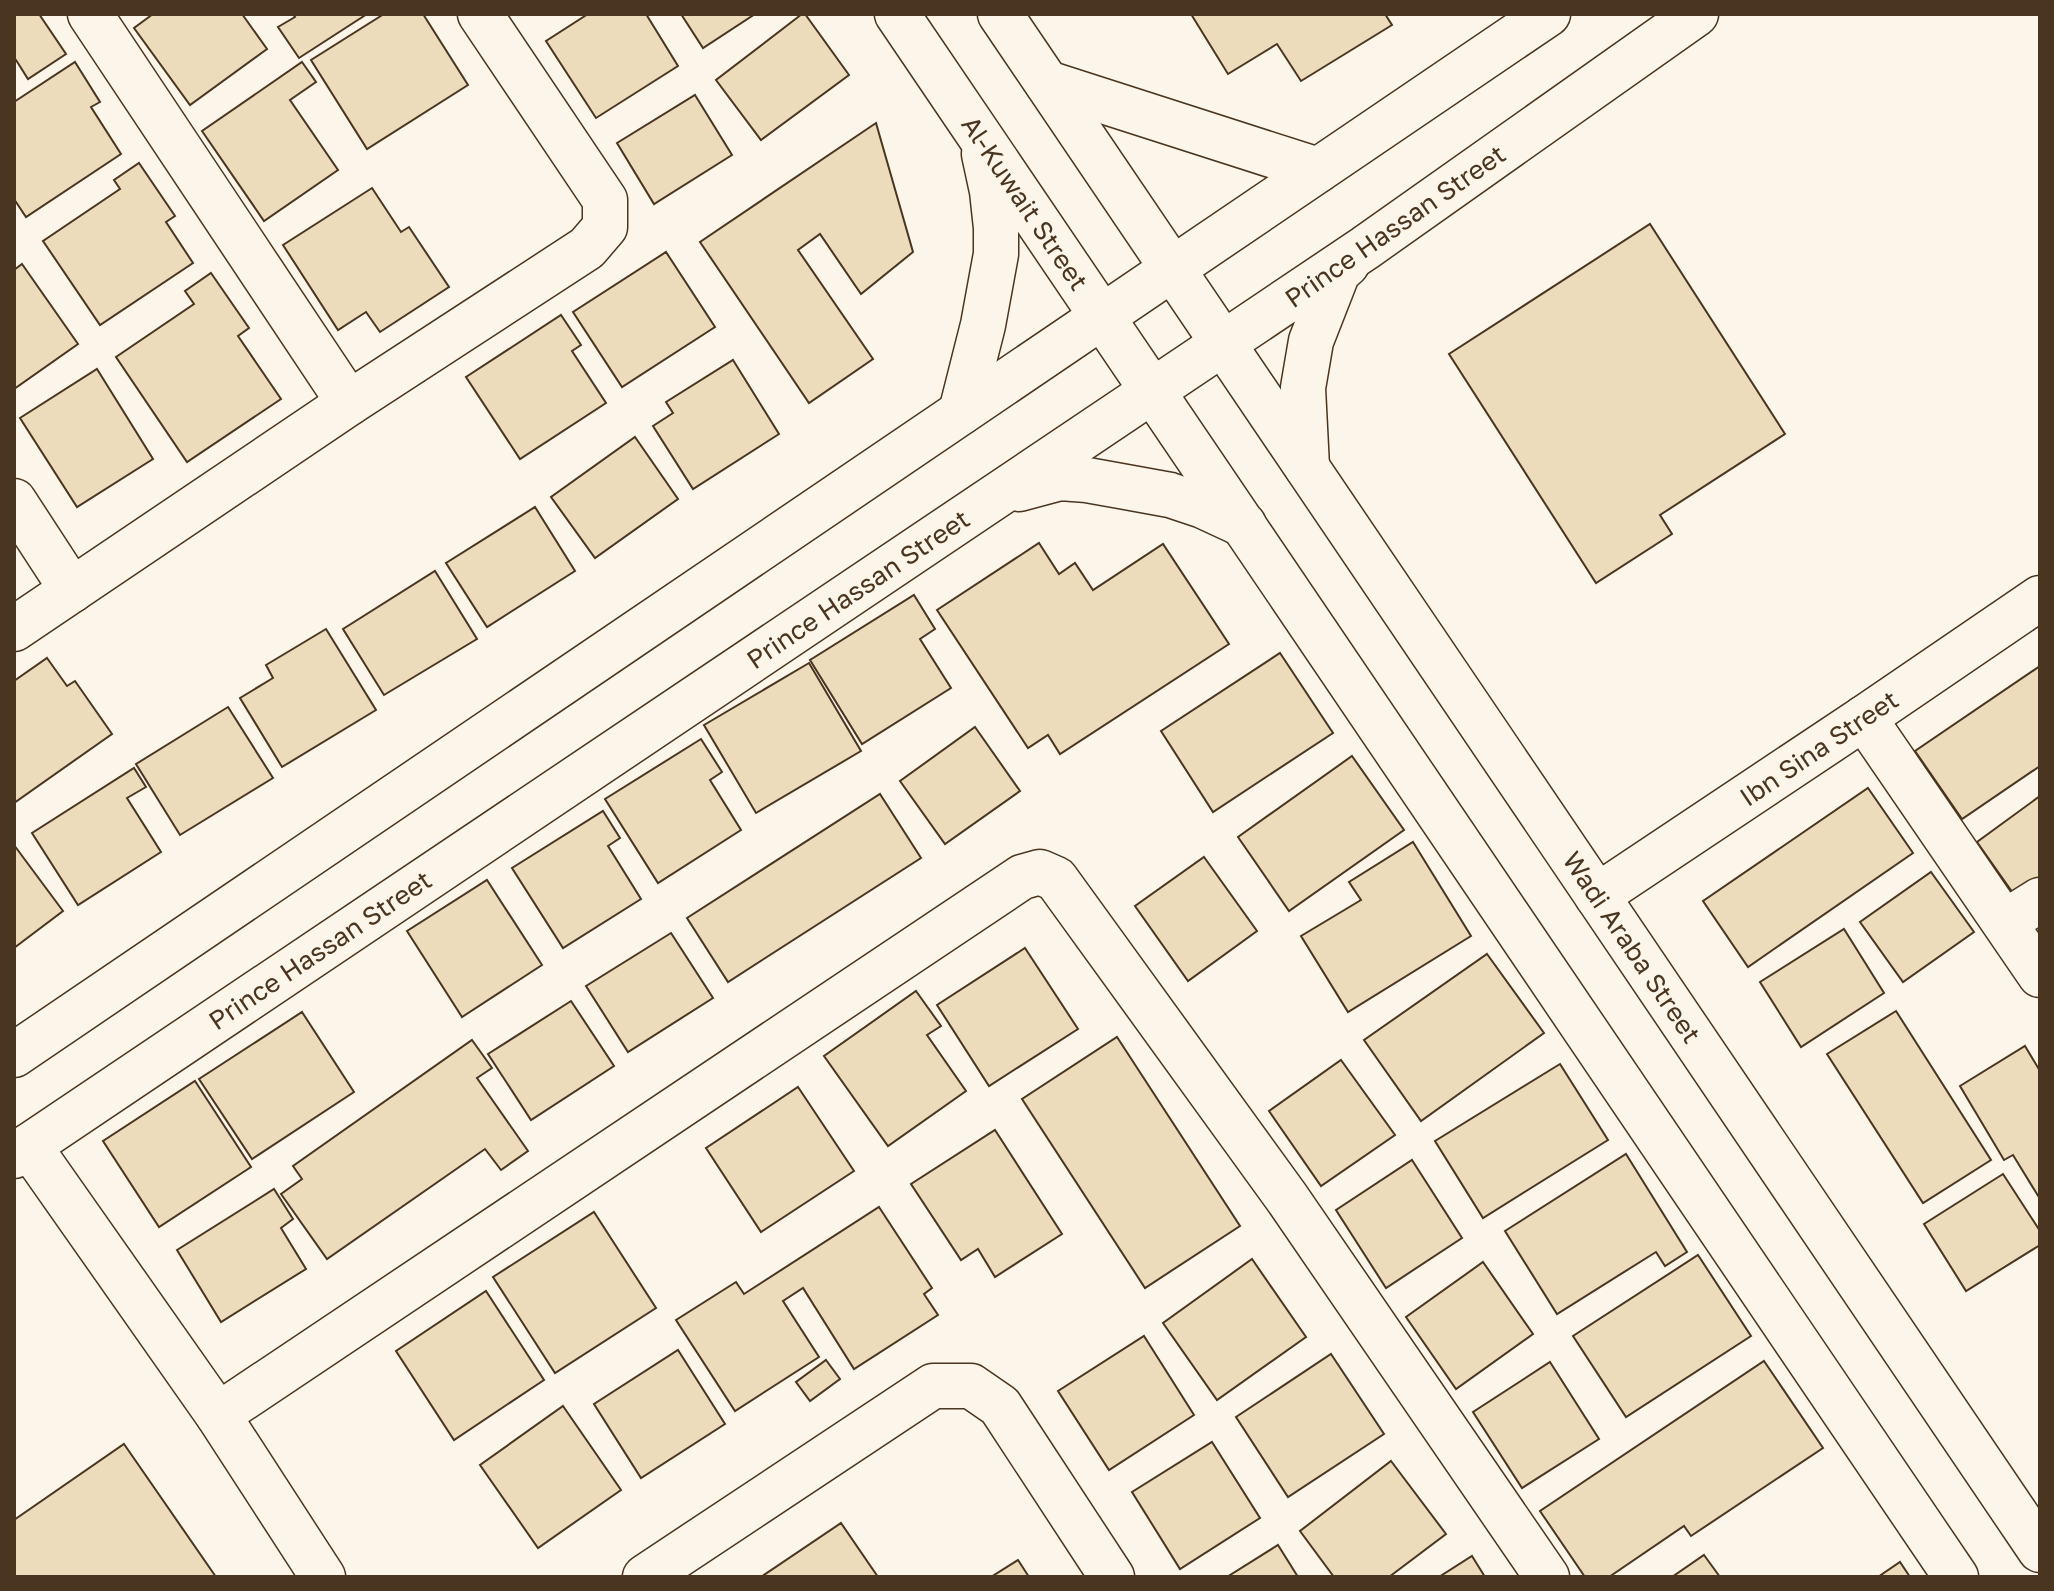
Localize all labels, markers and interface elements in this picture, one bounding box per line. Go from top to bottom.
street label: Al-Kuwait Street [955,110,1095,296]
street label: Prince Hassan Street [1279,138,1511,314]
street label: Prince Hassan Street [741,503,975,675]
street label: Ibn Sina Street [1734,684,1904,812]
street label: Wadi Araba Street [1556,845,1708,1049]
street label: Prince Hassan Street [203,864,437,1036]

